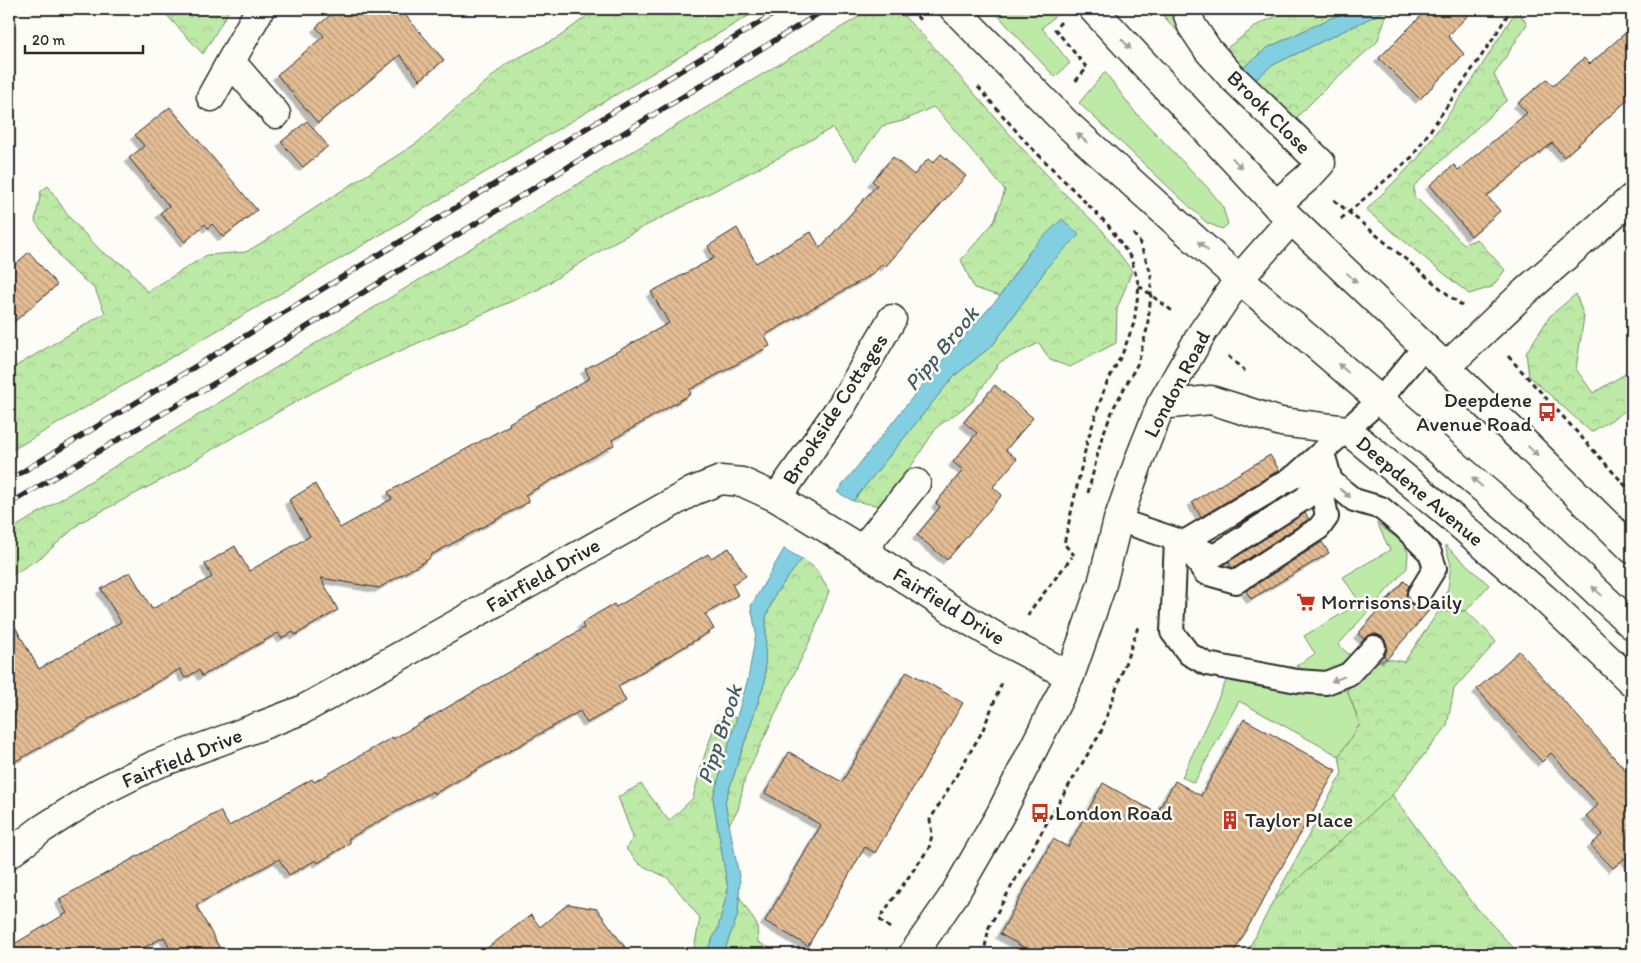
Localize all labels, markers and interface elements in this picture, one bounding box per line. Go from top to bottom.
scale bar [25,22,142,54]
text: 20 m [32,31,66,49]
one-way arrow [1120,38,1132,50]
street label: Brook Close [1222,65,1316,159]
one-way arrow [1076,132,1089,143]
one-way arrow [1231,157,1243,169]
one-way arrow [1198,240,1210,252]
one-way arrow [1346,272,1358,284]
water label: Pipp Brook [898,299,986,396]
street label: London Road [1138,326,1215,442]
street label: Brookside Cottages [776,328,893,489]
one-way arrow [1338,362,1350,374]
place label: Deepdene Avenue Road [1416,387,1532,436]
bus stop icon: Deepdene Avenue Road [1536,401,1558,423]
street label: Deepdene Avenue [1351,430,1489,551]
one-way arrow [1527,444,1539,456]
one-way arrow [1471,476,1483,488]
one-way arrow [1338,487,1351,498]
street label: Fairfield Drive [481,532,604,617]
street label: Fairfield Drive [889,561,1010,650]
one-way arrow [1591,585,1603,597]
place label: Morrisons Daily [1321,589,1462,614]
supermarket icon: Morrisons Daily [1295,591,1317,613]
one-way arrow [1331,675,1345,683]
water label: Pipp Brook [691,680,749,787]
street label: Fairfield Drive [118,722,246,793]
place label: London Road [1055,800,1173,825]
bus stop icon: London Road [1029,802,1051,824]
place label: Taylor Place [1245,807,1353,832]
building icon: Taylor Place [1219,809,1241,831]

